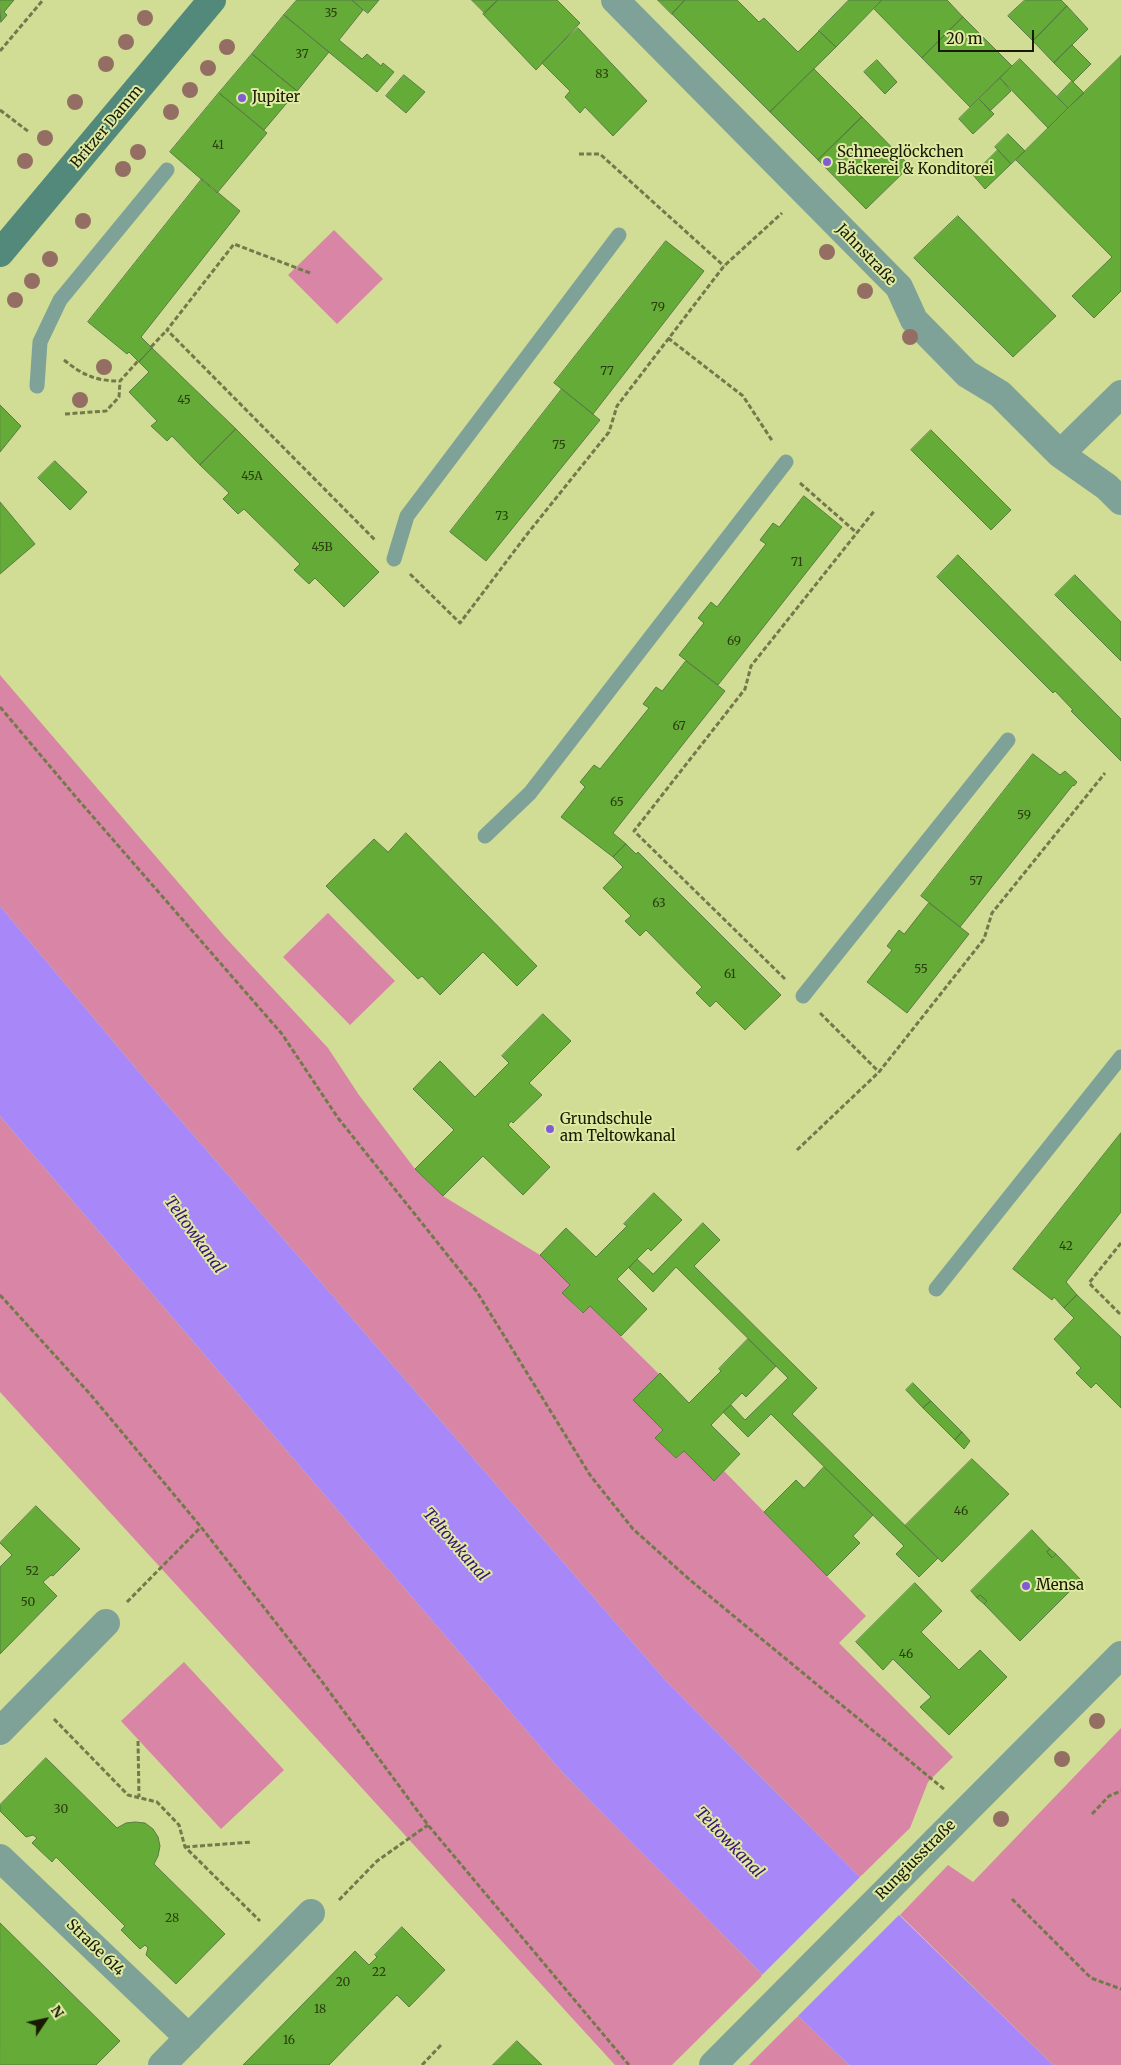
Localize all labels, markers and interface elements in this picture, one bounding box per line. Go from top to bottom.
house number: 35 [324,7,338,21]
scale bar [941,20,1037,52]
text: 20 m [946,29,983,48]
house number: 37 [295,48,309,62]
house number: 83 [595,68,609,82]
street label: Britzer Damm [67,82,147,172]
place label: Jupiter [252,89,300,107]
marker: Jupiter [236,92,248,104]
house number: 41 [212,139,224,153]
place label: Schneeglöckchen Bäckerei & Konditorei [837,144,994,179]
marker: Schneeglöckchen Bäckerei & Konditorei [821,156,833,168]
street label: Jahnstraße [832,220,900,290]
house number: 79 [651,301,665,315]
house number: 77 [600,365,614,379]
house number: 45 [177,394,191,408]
house number: 75 [552,439,566,453]
house number: 45A [241,470,263,484]
house number: 73 [495,510,509,524]
house number: 45B [311,541,333,555]
house number: 71 [791,556,803,570]
house number: 69 [727,635,741,649]
house number: 67 [672,720,686,734]
house number: 65 [610,796,624,810]
house number: 59 [1017,809,1031,823]
house number: 57 [969,875,983,889]
house number: 63 [652,897,666,911]
house number: 55 [914,963,928,977]
house number: 61 [724,968,736,982]
place label: Grundschule am Teltowkanal [560,1111,676,1146]
marker: Grundschule am Teltowkanal [544,1123,556,1135]
water label: Teltowkanal [160,1193,228,1277]
house number: 42 [1059,1240,1073,1254]
water label: Teltowkanal [418,1505,492,1585]
house number: 46 [954,1505,968,1519]
house number: 52 [25,1565,39,1579]
place label: Mensa [1036,1577,1084,1595]
marker: Mensa [1020,1580,1032,1592]
house number: 50 [21,1596,35,1610]
house number: 46 [899,1648,913,1662]
house number: 30 [54,1803,68,1817]
water label: Teltowkanal [691,1804,767,1882]
street label: Rungiusstraße [872,1816,960,1904]
house number: 28 [165,1912,179,1926]
street label: Straße 614 [62,1916,128,1980]
house number: 22 [372,1966,386,1980]
house number: 20 [336,1976,350,1990]
north arrow [20,1995,70,2045]
text: N [47,2002,68,2021]
house number: 18 [314,2003,326,2017]
house number: 16 [283,2034,295,2048]

